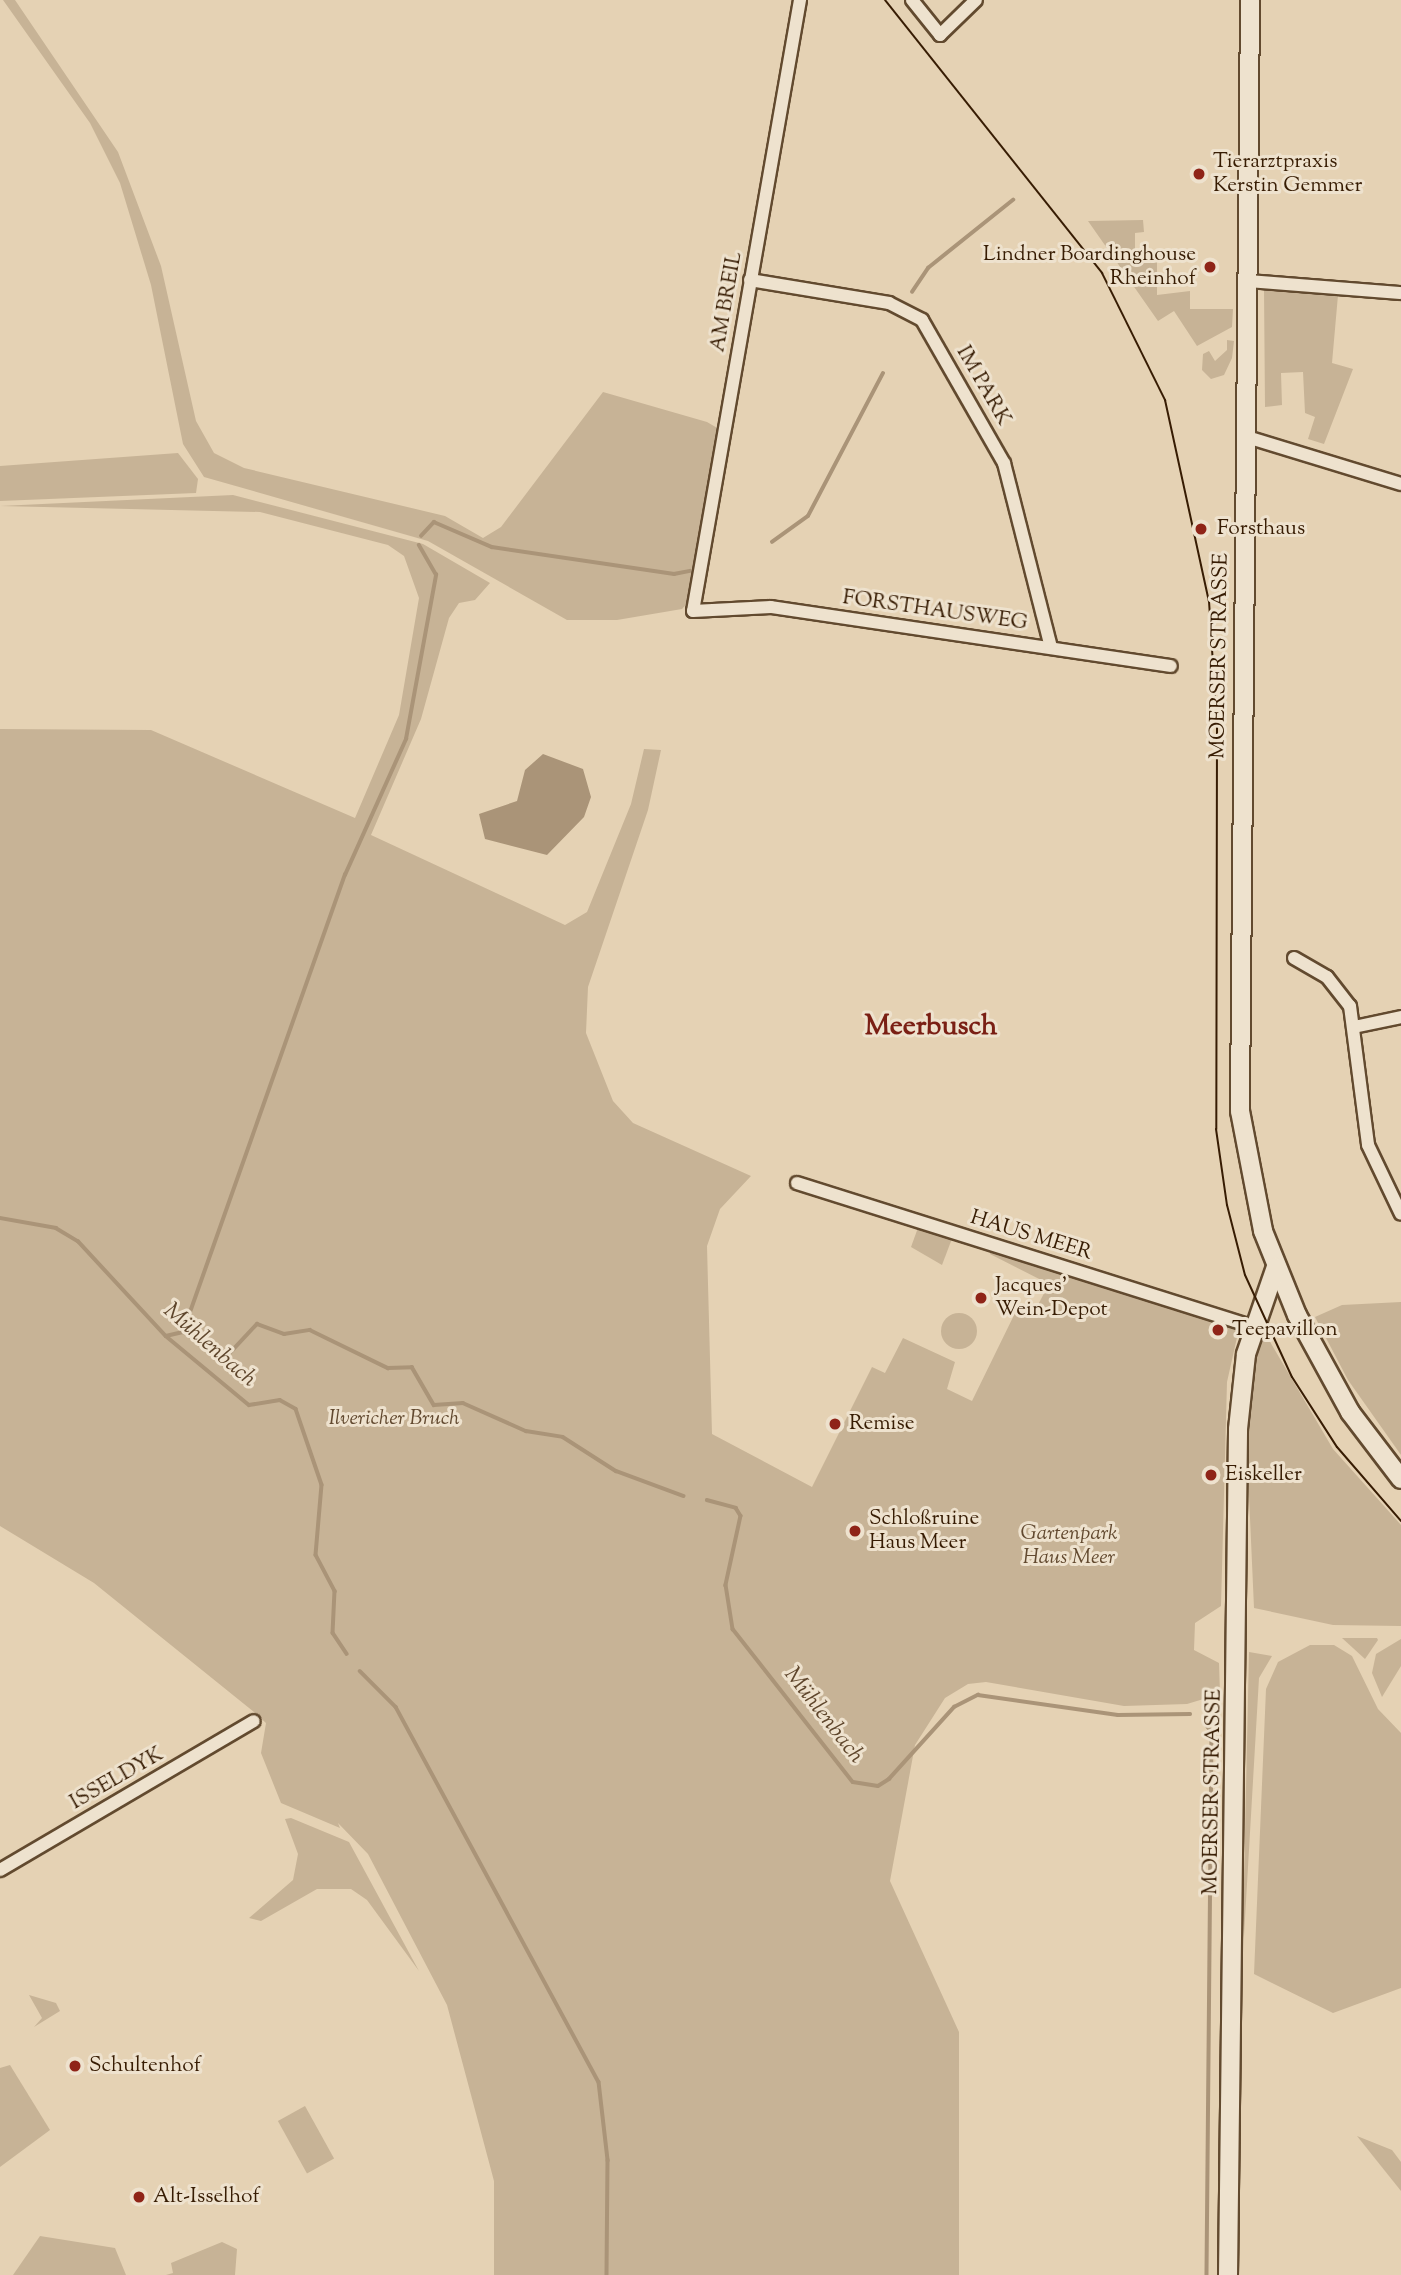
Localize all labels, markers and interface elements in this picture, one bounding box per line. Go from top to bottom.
place label: Tierarztpraxis Kerstin Gemmer [1213,149,1362,199]
marker: Tierarztpraxis Kerstin Gemmer [1191,166,1207,182]
place label: Lindner Boardinghouse Rheinhof [983,242,1196,292]
street label: AM BREIL [706,250,748,354]
marker: Lindner Boardinghouse Rheinhof [1202,259,1218,275]
street label: IM PARK [950,342,1016,430]
place label: Forsthaus [1217,516,1305,542]
marker: Forsthaus [1191,519,1211,539]
street label: MOERSER STRASSE [1206,553,1234,759]
street label: FORSTHAUSWEG [841,586,1029,636]
district label: Meerbusch [864,1010,998,1044]
street label: HAUS MEER [967,1205,1095,1267]
place label: Jacques’ Wein-Depot [995,1273,1108,1323]
marker: Jacques’ Wein-Depot [973,1290,989,1306]
water label: Mühlenbach [157,1298,261,1394]
place label: Teepavillon [1232,1317,1338,1343]
marker: Teepavillon [1210,1322,1226,1338]
park label: Ilvericher Bruch [329,1406,459,1432]
place label: Remise [849,1411,915,1437]
marker: Remise [827,1416,843,1432]
place label: Eiskeller [1225,1462,1302,1488]
marker: Eiskeller [1203,1467,1219,1483]
place label: Schloßruine Haus Meer [869,1506,979,1556]
park label: Gartenpark Haus Meer [1021,1521,1117,1571]
marker: Schloßruine Haus Meer [847,1523,863,1539]
water label: Mühlenbach [777,1662,869,1770]
street label: MOERSER STRASSE [1199,1689,1227,1895]
street label: ISSELDYK [66,1742,168,1816]
place label: Schultenhof [89,2053,201,2079]
marker: Schultenhof [67,2058,83,2074]
place label: Alt-Isselhof [153,2184,260,2210]
marker: Alt-Isselhof [131,2189,147,2205]

